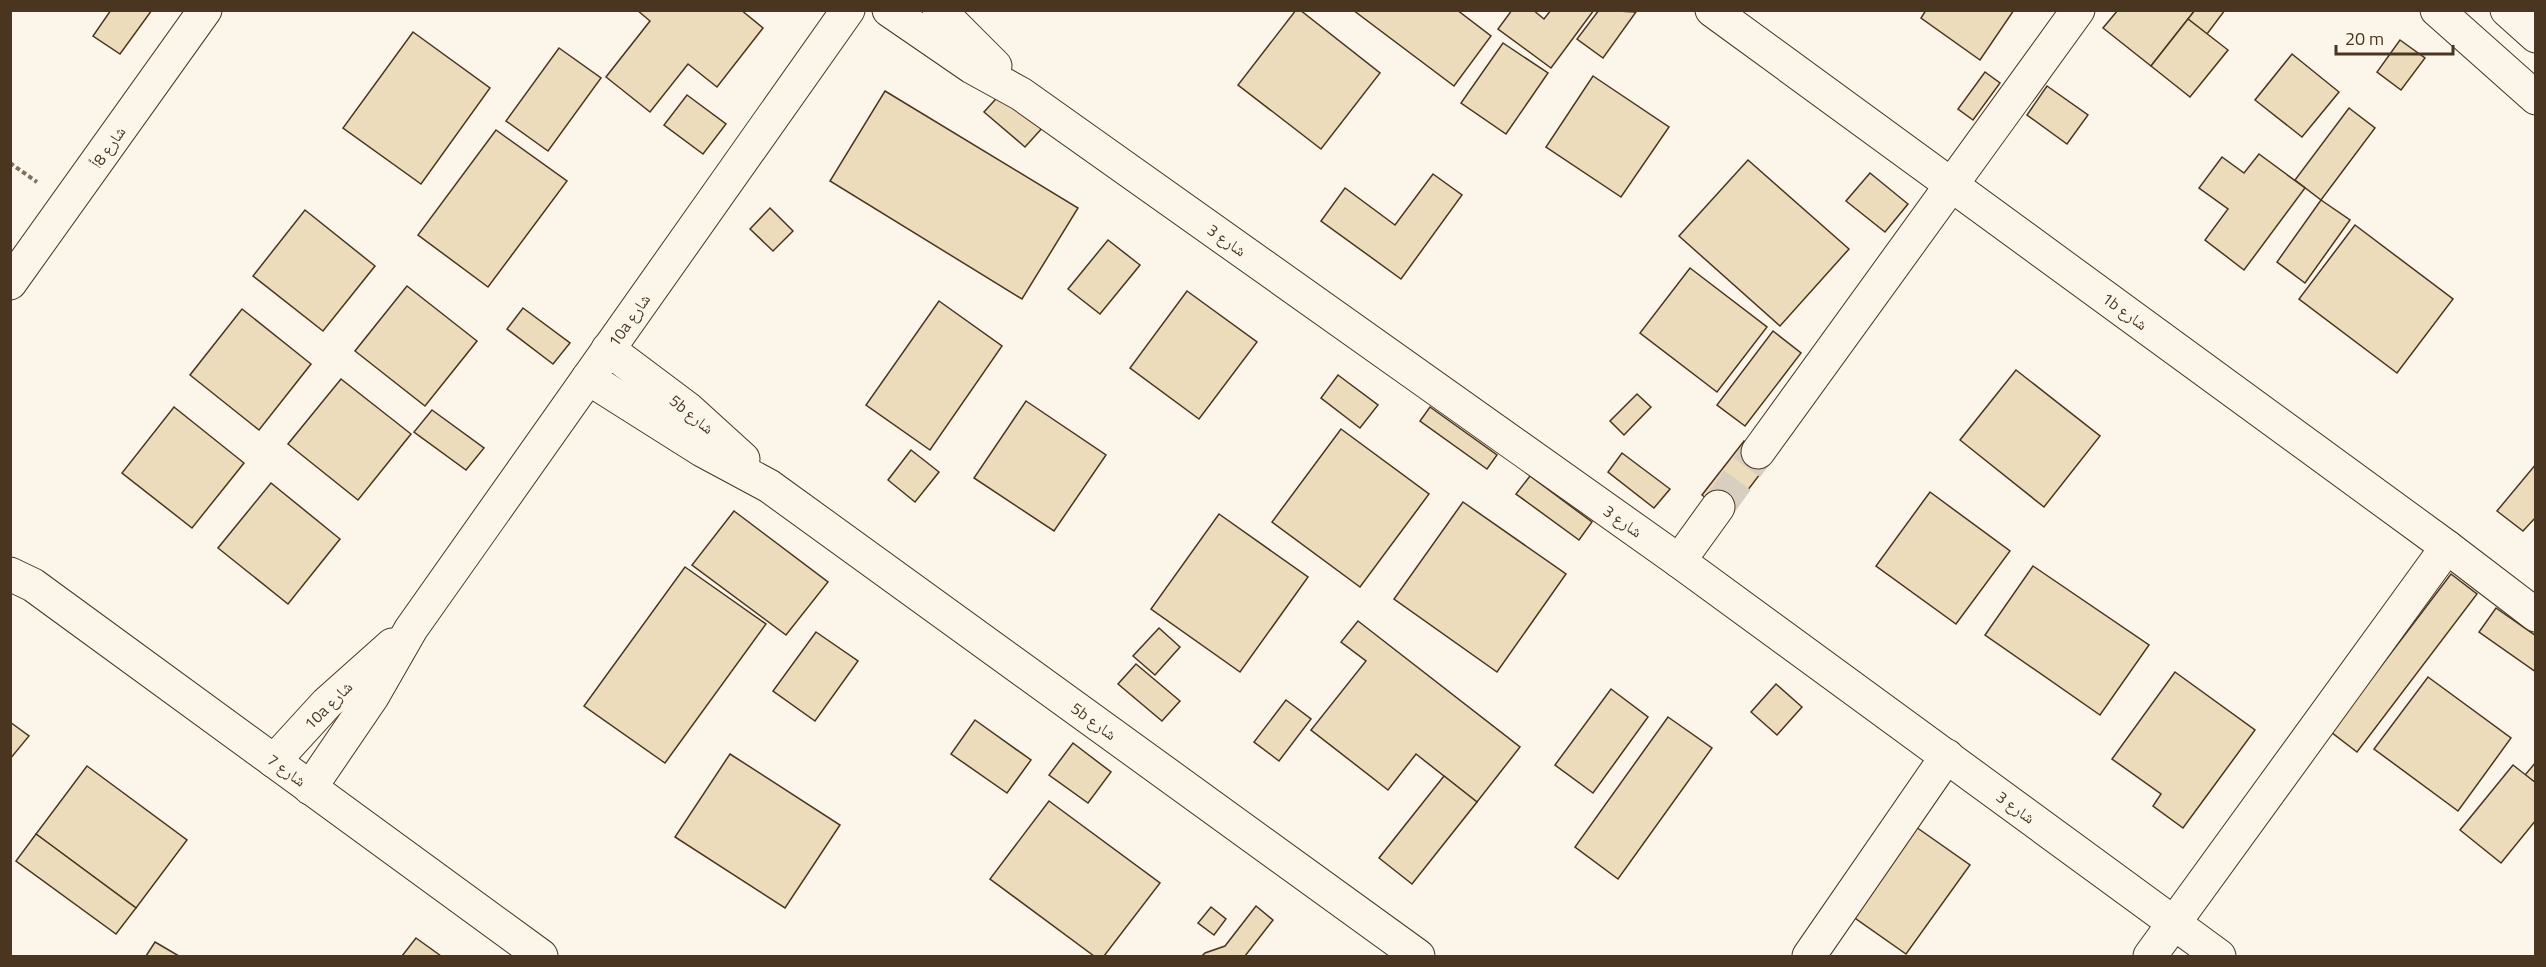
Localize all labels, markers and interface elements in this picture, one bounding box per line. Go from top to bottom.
scale bar [2336,18,2453,56]
text: 20 m [2345,25,2384,52]
street label: شارع 8أ [85,121,131,173]
street label: شارع 3 [1203,218,1251,262]
street label: 1b شارع [2097,286,2153,336]
street label: 10a شارع [602,289,656,351]
street label: 5b شارع [665,389,719,439]
street label: شارع 3 [1599,499,1647,543]
street label: 10a شارع [298,675,358,735]
street label: 5b شارع [1066,696,1122,746]
street label: شارع 7 [263,748,311,792]
street label: شارع 3 [1992,785,2040,829]

